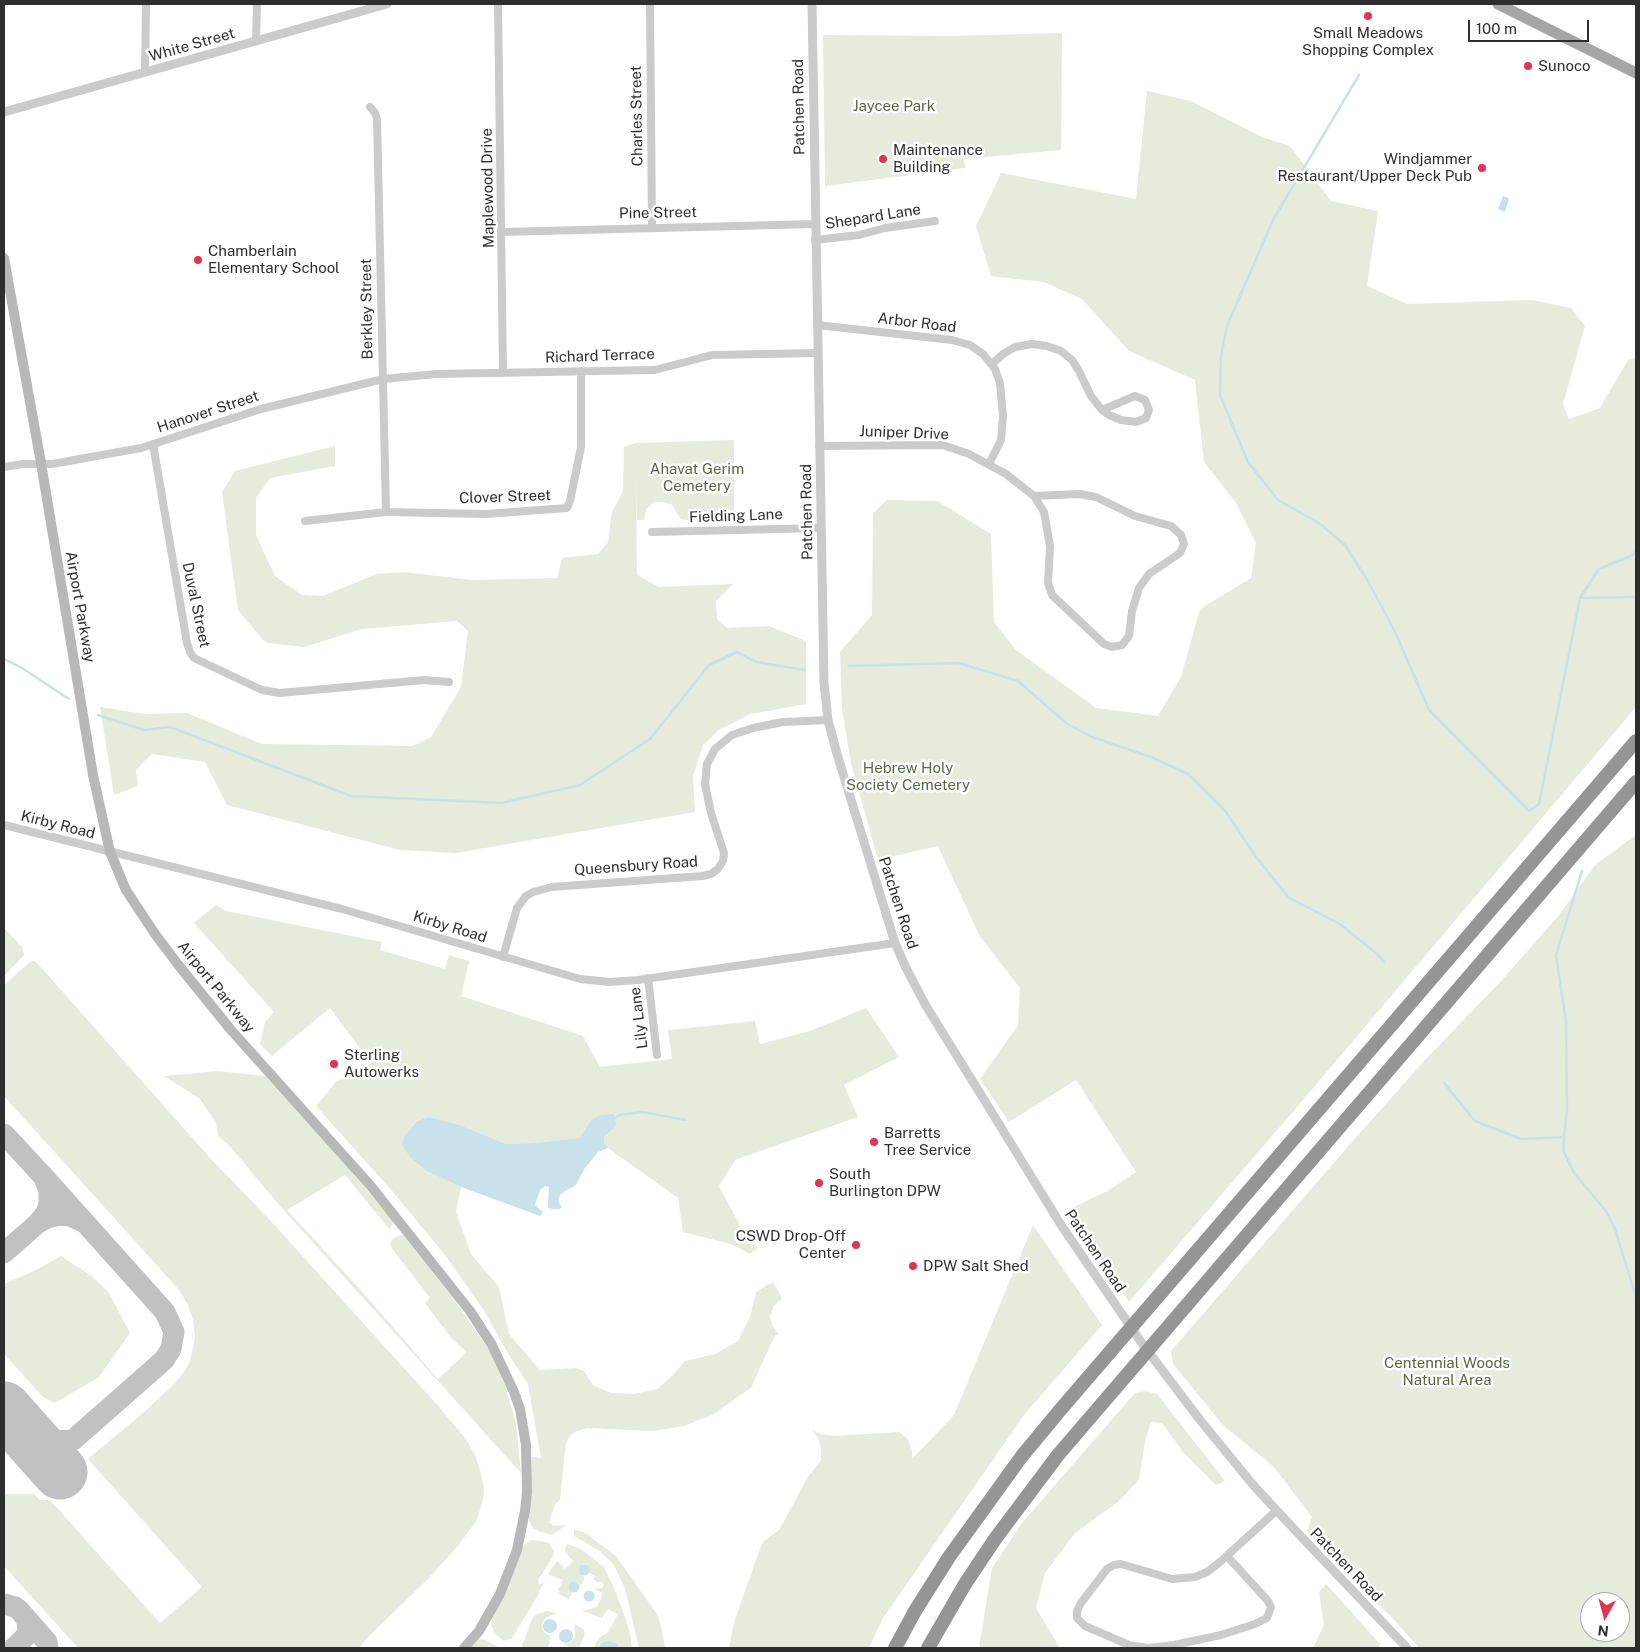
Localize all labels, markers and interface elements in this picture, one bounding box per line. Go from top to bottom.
marker: Small Meadows Shopping Complex [1362,10,1374,22]
scale bar [1470,10,1591,42]
text: 100 m [1476,20,1517,37]
street label: White Street [147,24,237,66]
place label: Small Meadows Shopping Complex [1302,24,1434,59]
place label: Sunoco [1538,57,1591,75]
street label: Patchen Road [789,59,809,155]
marker: Sunoco [1522,60,1534,72]
street label: Charles Street [627,65,647,167]
park label: Jaycee Park [853,97,935,115]
street label: Maplewood Drive [478,128,498,248]
place label: Maintenance Building [893,141,983,176]
place label: Windjammer Restaurant/Upper Deck Pub [1277,150,1472,185]
marker: Maintenance Building [877,153,889,165]
marker: Windjammer Restaurant/Upper Deck Pub [1476,162,1488,174]
street label: Shepard Lane [824,201,922,233]
street label: Pine Street [619,203,697,223]
place label: Chamberlain Elementary School [208,242,340,277]
marker: Chamberlain Elementary School [192,254,204,266]
street label: Berkley Street [357,258,377,360]
street label: Arbor Road [877,309,957,337]
street label: Richard Terrace [545,345,655,367]
street label: Hanover Street [155,387,261,437]
street label: Juniper Drive [859,422,949,444]
park label: Ahavat Gerim Cemetery [650,460,744,495]
street label: Patchen Road [797,464,817,560]
street label: Clover Street [459,486,551,508]
street label: Fielding Lane [689,505,783,527]
street label: Airport Parkway [61,550,99,664]
street label: Duval Street [178,561,214,649]
park label: Hebrew Holy Society Cemetery [846,759,970,794]
street label: Kirby Road [19,807,97,843]
street label: Queensbury Road [573,853,699,879]
street label: Patchen Road [875,855,921,951]
street label: Kirby Road [411,907,489,947]
street label: Airport Parkway [174,938,258,1036]
street label: Lily Lane [626,986,652,1050]
place label: Sterling Autowerks [344,1046,419,1081]
marker: Sterling Autowerks [328,1058,340,1070]
place label: Barretts Tree Service [884,1124,971,1159]
marker: Barretts Tree Service [868,1136,880,1148]
place label: South Burlington DPW [829,1165,941,1200]
marker: South Burlington DPW [813,1177,825,1189]
street label: Patchen Road [1061,1206,1129,1296]
place label: CSWD Drop-Off Center [736,1227,846,1262]
marker: CSWD Drop-Off Center [850,1239,862,1251]
place label: DPW Salt Shed [923,1257,1029,1275]
marker: DPW Salt Shed [907,1260,919,1272]
park label: Centennial Woods Natural Area [1384,1354,1510,1389]
street label: Patchen Road [1306,1524,1386,1606]
north arrow [1580,1592,1630,1642]
text: N [1597,1622,1610,1640]

